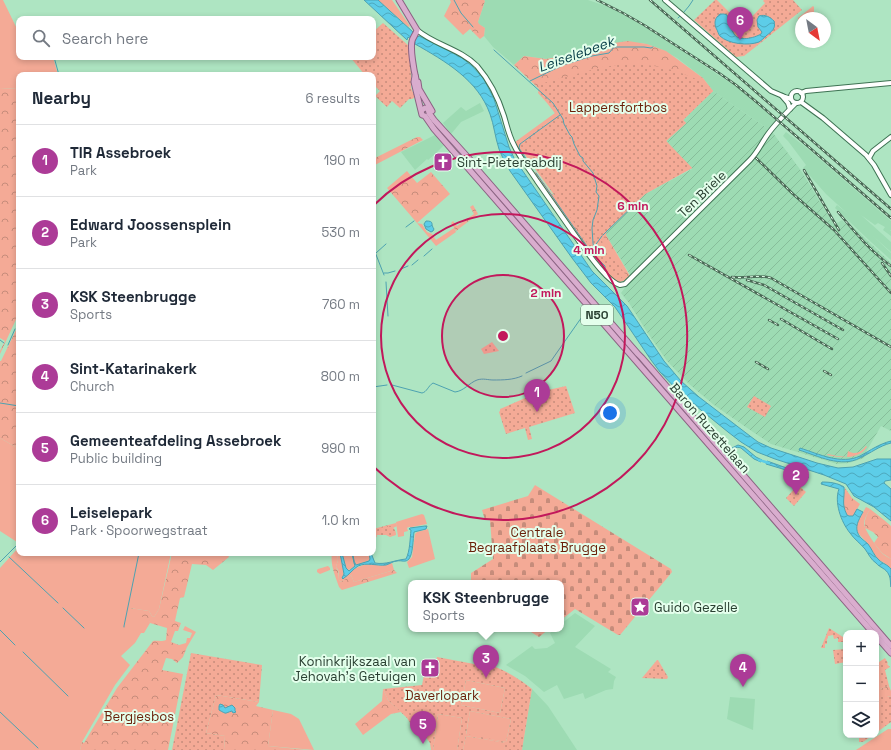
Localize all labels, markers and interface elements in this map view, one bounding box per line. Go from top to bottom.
pin: 6 [727,7,753,40]
north arrow [795,12,831,48]
search box [16,16,376,60]
icon: search [30,27,52,49]
text: Search here [62,29,148,48]
water label: Leiselebeek [535,31,618,76]
text: Nearby [32,87,91,109]
text: 6 results [306,90,360,107]
park label: Lappersfortbos [569,99,667,116]
text: TIR Assebroek [70,143,171,162]
church icon: Sint-Pietersabdij [432,151,454,173]
text: 1 [42,152,48,169]
text: 190 m [324,152,360,169]
place label: Sint-Pietersabdij [457,154,562,171]
text: Park [70,162,97,179]
street label: Ten Briele [674,167,730,221]
text: 6 min [617,198,649,214]
text: Edward Joossensplein [70,215,231,234]
text: 2 [41,224,49,241]
text: 530 m [322,224,360,241]
text: Park [70,234,97,251]
text: 4 min [573,242,605,258]
text: 2 min [530,285,562,301]
text: KSK Steenbrugge [70,287,196,306]
text: 3 [41,296,49,313]
text: 760 m [322,296,360,313]
road number: N50 [581,305,613,325]
text: Sports [70,306,112,323]
centre of rings [496,329,510,343]
text: Sint-Katarinakerk [70,359,197,378]
text: 4 [41,368,49,385]
text: 800 m [321,368,360,385]
text: Church [70,378,115,395]
pin: 1 [524,379,550,412]
street label: Baron Ruzettelaan [666,379,754,477]
your location [600,403,620,423]
text: Gemeenteafdeling Assebroek [70,431,281,450]
text: 5 [41,440,49,457]
text: 990 m [321,440,360,457]
text: Public building [70,450,162,467]
pin: 2 [783,462,809,495]
text: Leiselepark [70,503,153,522]
text: 6 [41,512,49,529]
text: 1.0 km [322,512,360,529]
text: Park · Spoorwegstraat [70,522,208,539]
park label: Centrale Begraafplaats Brugge [468,524,606,556]
popup [408,580,564,632]
text: KSK Steenbrugge [423,588,549,607]
place icon: Guido Gezelle [629,596,651,618]
place label: Guido Gezelle [654,599,738,616]
text: Sports [423,607,465,624]
map controls [843,630,879,738]
button: + [843,630,879,666]
pin: 3 [473,645,499,678]
place label: Koninkrijkszaal van Jehovah's Getuigen [293,653,416,685]
pin: 4 [730,654,756,687]
church icon: Koninkrijkszaal van Jehovah's Getuigen [419,657,441,679]
button: − [843,666,879,702]
park label: Daverlopark [405,687,479,704]
button: layers [843,702,879,738]
park label: Bergjesbos [104,708,174,725]
pin: 5 [410,711,436,744]

